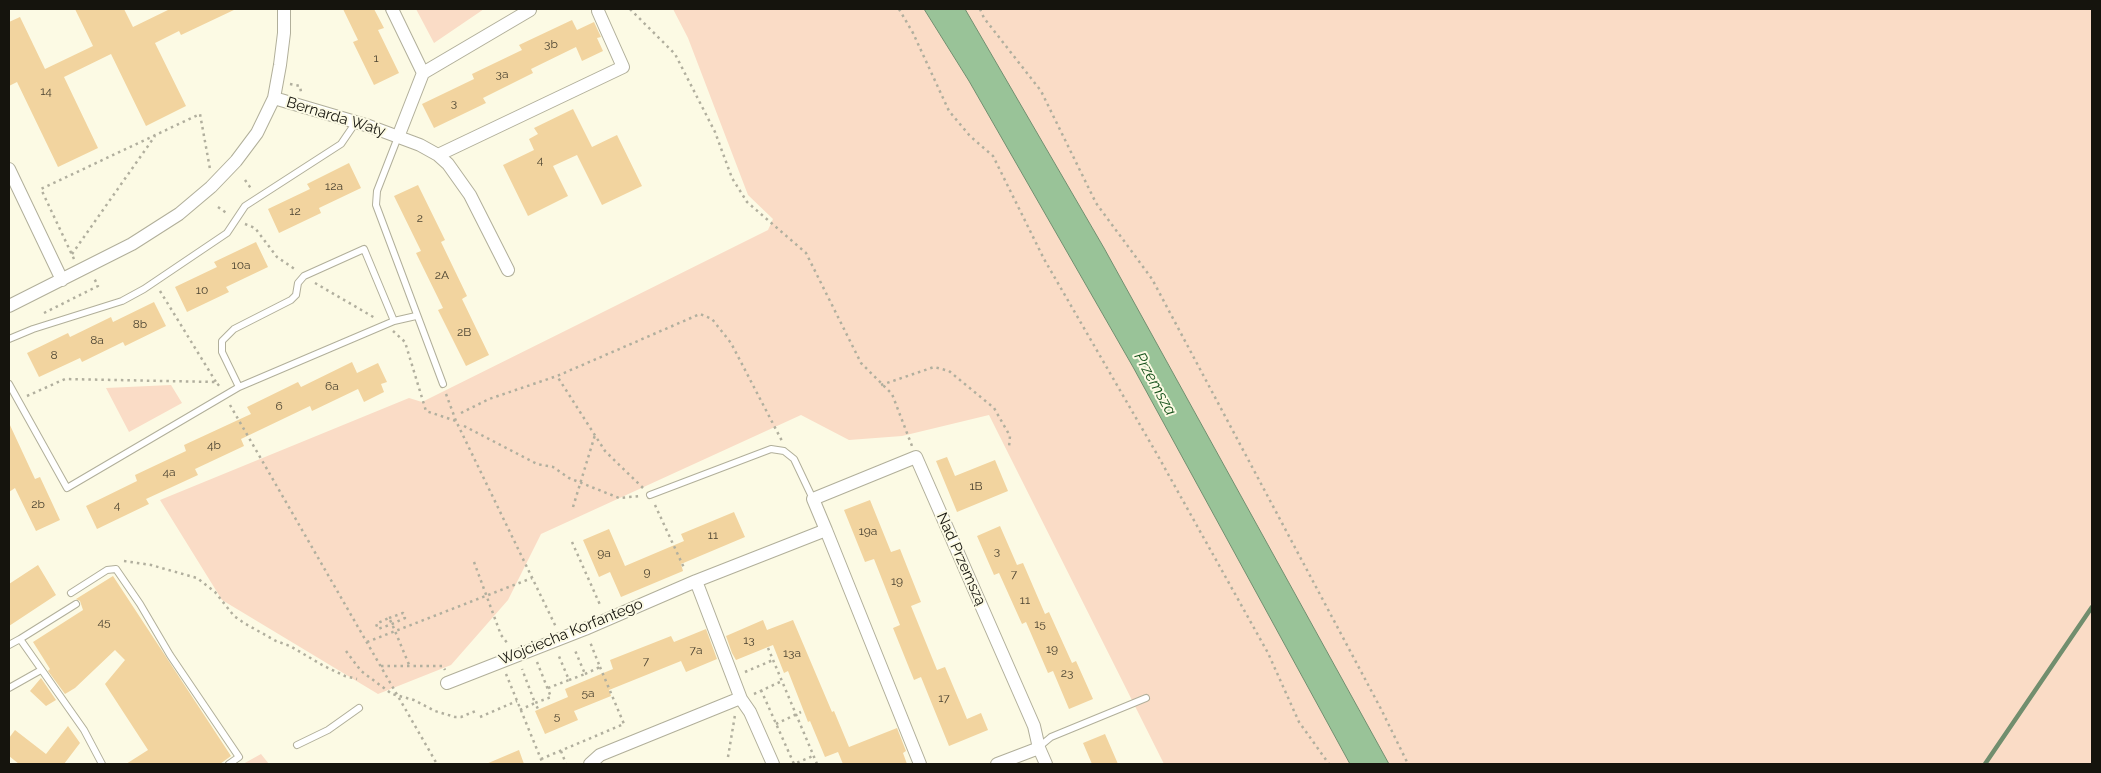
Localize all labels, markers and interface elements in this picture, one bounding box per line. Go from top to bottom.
house number: 3b [544,37,558,51]
house number: 1 [373,51,379,65]
house number: 3a [496,67,508,81]
house number: 14 [40,84,52,98]
street label: Bernarda Wały [284,93,388,141]
house number: 3 [451,96,457,110]
house number: 4 [537,153,543,167]
house number: 12a [325,179,343,193]
house number: 12 [289,204,301,218]
house number: 2 [417,211,423,225]
house number: 10a [231,258,251,272]
house number: 2A [435,268,449,282]
house number: 10 [196,283,208,297]
house number: 8b [133,317,147,331]
house number: 2B [457,325,471,339]
house number: 8a [90,333,104,347]
house number: 8 [50,348,58,362]
water label: Przemsza [1130,349,1180,419]
house number: 6a [325,379,339,393]
house number: 6 [275,399,283,413]
house number: 4b [207,438,221,452]
house number: 4a [162,465,176,479]
house number: 1B [969,479,983,493]
house number: 2b [31,497,45,511]
house number: 4 [114,498,120,512]
street label: Nad Przemszą [932,510,990,608]
house number: 19a [859,524,877,538]
house number: 11 [708,528,718,542]
house number: 3 [994,544,1000,558]
house number: 9a [597,546,611,560]
house number: 9 [643,565,651,579]
house number: 7 [1011,567,1017,581]
house number: 19 [891,574,903,588]
house number: 11 [1020,593,1030,607]
street label: Wojciecha Korfantego [497,595,645,669]
house number: 45 [97,615,111,629]
house number: 15 [1034,617,1046,631]
house number: 13 [743,633,755,647]
house number: 19 [1046,642,1058,656]
house number: 7a [690,643,702,657]
house number: 13a [783,646,801,660]
house number: 7 [643,654,649,668]
house number: 23 [1061,666,1073,680]
house number: 5a [581,686,595,700]
house number: 17 [938,691,950,705]
house number: 5 [554,709,560,723]

